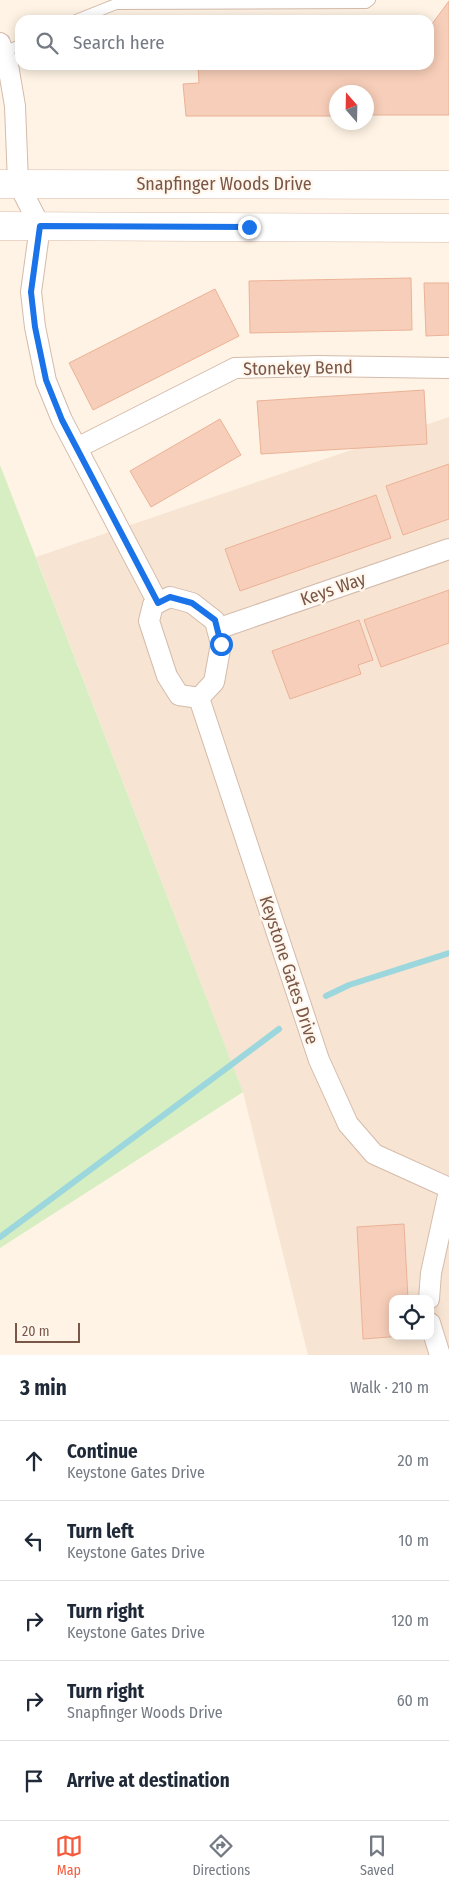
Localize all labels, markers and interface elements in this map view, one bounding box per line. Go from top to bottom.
search box [15,15,434,70]
icon: search [33,29,61,57]
text: Search here [73,31,165,54]
north arrow [329,85,374,130]
street label: Snapfinger Woods Drive [136,173,312,195]
route end [238,216,261,239]
street label: Stonekey Bend [243,356,353,380]
street label: Keys Way [298,568,368,610]
route start [210,633,233,656]
street label: Keystone Gates Drive [255,893,323,1047]
map controls [389,1295,434,1340]
button: locate [389,1295,434,1340]
scale bar [15,1320,80,1343]
text: 20 m [22,1323,50,1340]
text: 3 min [20,1375,67,1401]
text: Walk · 210 m [350,1378,429,1397]
text: Continue [67,1440,138,1463]
icon: ahead [20,1447,48,1475]
text: 20 m [398,1451,429,1470]
text: Keystone Gates Drive [67,1463,205,1482]
text: Turn left [67,1520,134,1543]
icon: left [20,1527,48,1555]
text: 10 m [398,1531,429,1550]
text: Keystone Gates Drive [67,1543,205,1562]
text: Turn right [67,1600,144,1623]
icon: right [20,1607,48,1635]
text: 120 m [391,1611,429,1630]
text: Keystone Gates Drive [67,1623,205,1642]
text: Turn right [67,1680,144,1703]
icon: right [20,1687,48,1715]
text: 60 m [397,1691,429,1710]
text: Snapfinger Woods Drive [67,1703,223,1722]
icon: arrive [20,1767,48,1795]
text: Arrive at destination [67,1769,230,1792]
tab: Map [55,1832,83,1879]
tab: Directions [192,1832,250,1879]
tab: Saved [360,1832,394,1879]

